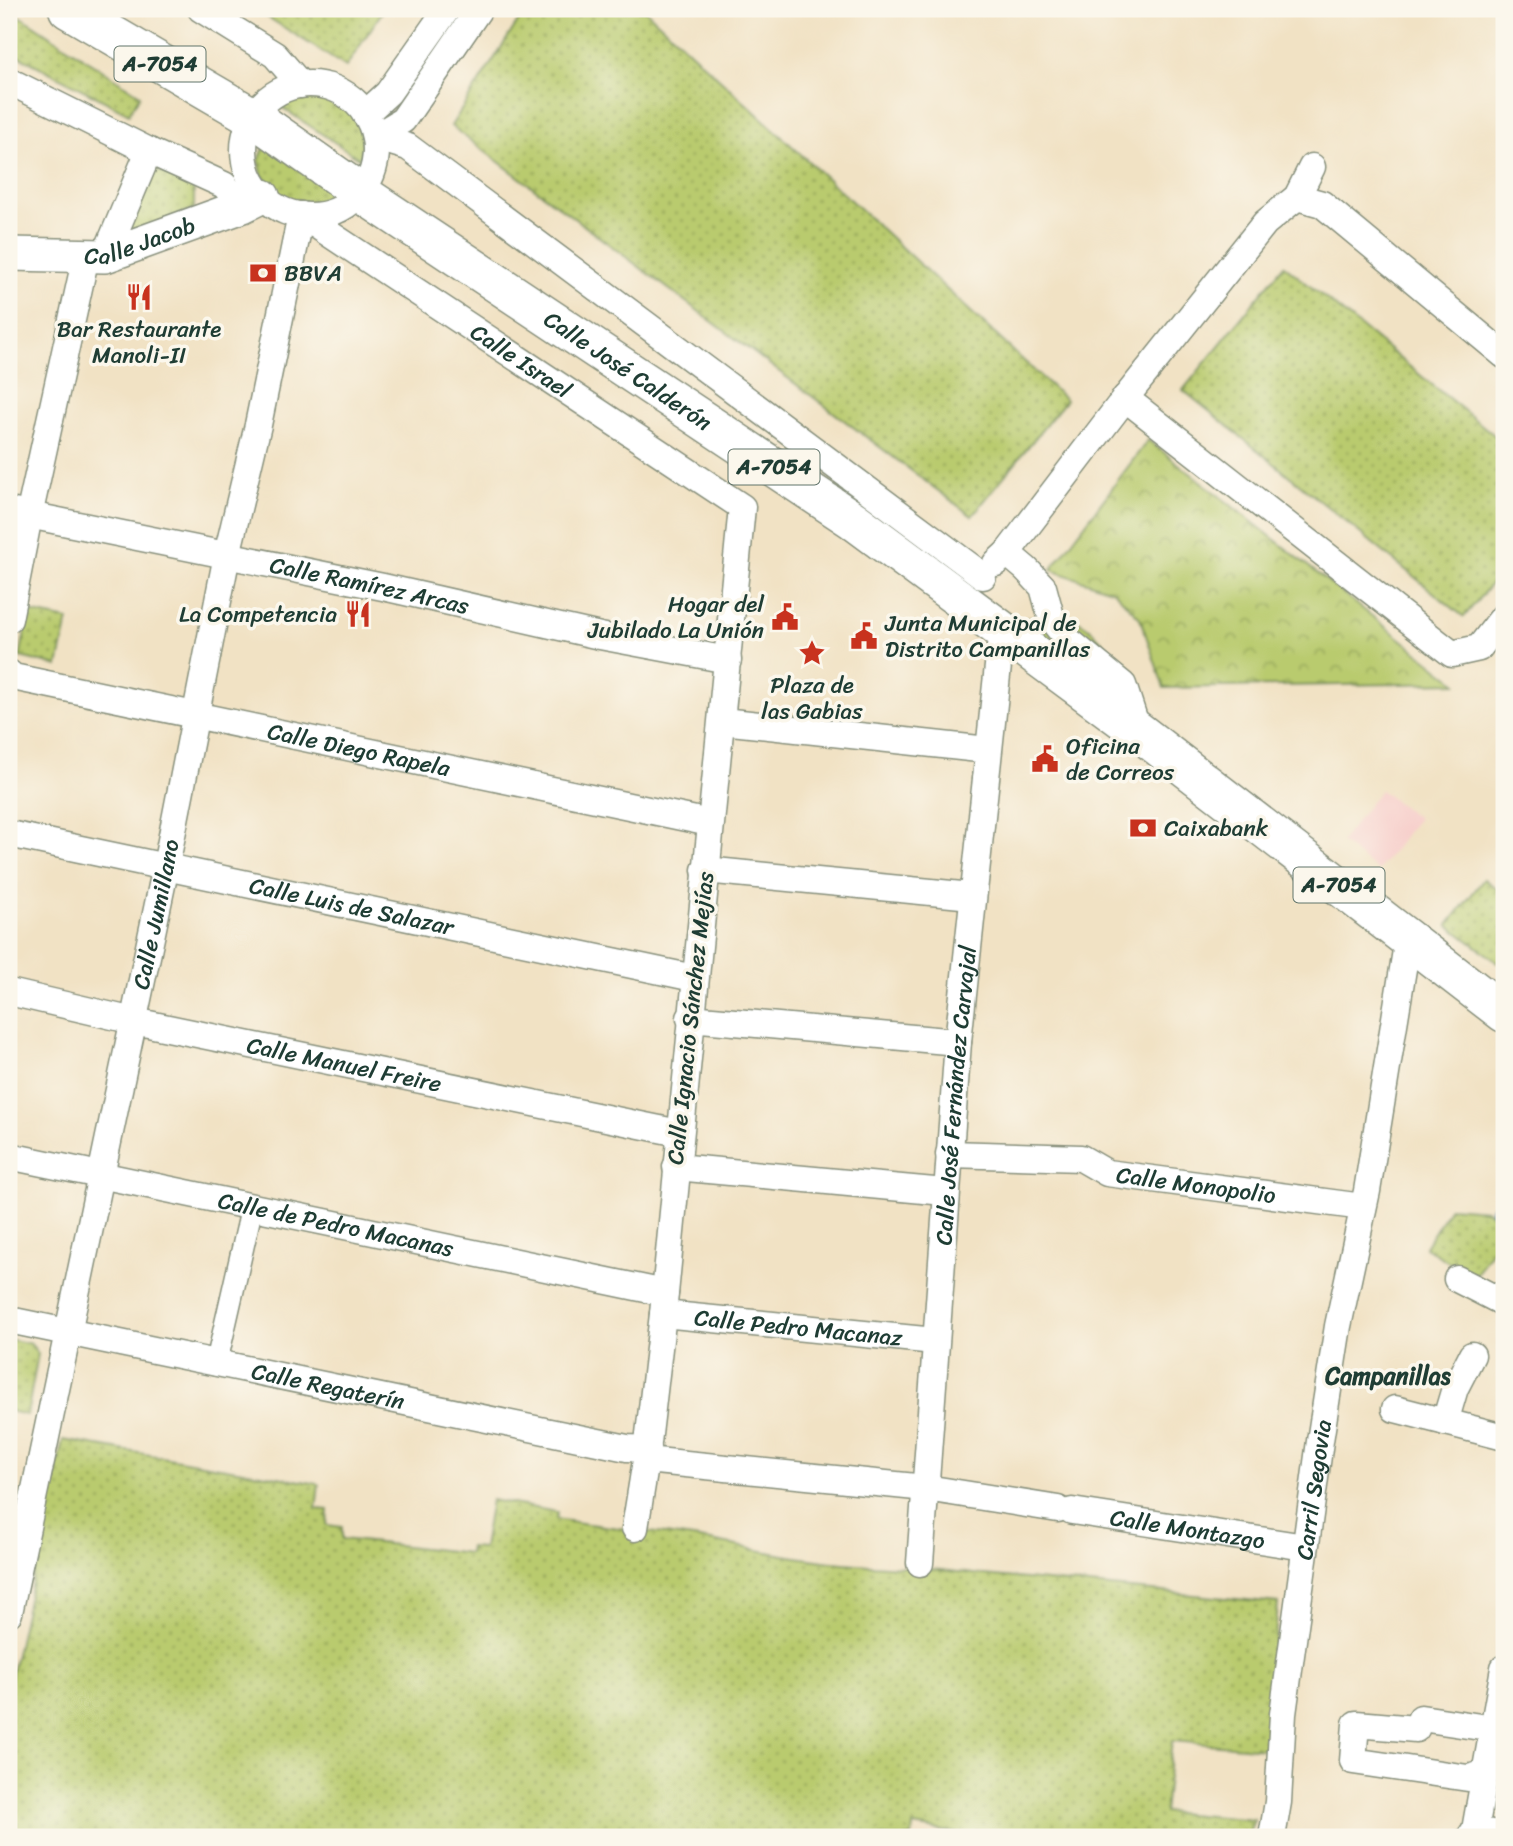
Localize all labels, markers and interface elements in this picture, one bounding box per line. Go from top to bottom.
road number: A-7054 [114,46,206,82]
street label: Calle Jacob [84,205,201,277]
place label: BBVA [284,253,342,294]
bank icon: BBVA [248,258,278,288]
restaurant icon: Bar Restaurante Manoli-II [124,282,154,312]
street label: Calle José Calderón [535,300,721,442]
place label: Bar Restaurante Manoli-II [57,309,221,376]
street label: Calle Israel [462,312,580,410]
road number: A-7054 [728,449,820,484]
street label: Calle Ramírez Arcas [266,544,473,627]
place label: Hogar del Jubilado La Unión [587,584,764,651]
place label: La Competencia [179,594,337,635]
restaurant icon: La Competencia [343,599,373,629]
public building icon: Hogar del Jubilado La Unión [770,602,800,632]
place label: Junta Municipal de Distrito Campanillas [884,603,1091,670]
public building icon: Junta Municipal de Distrito Campanillas [849,621,879,651]
place icon: Plaza de las Gabias [797,638,827,668]
place label: Plaza de las Gabias [761,665,863,732]
street label: Calle Diego Rapela [264,711,454,789]
place label: Oficina de Correos [1066,726,1175,793]
public building icon: Oficina de Correos [1030,744,1060,774]
place label: Caixabank [1164,808,1269,849]
bank icon: Caixabank [1128,813,1158,843]
street label: Calle Jumillano [121,836,192,993]
street label: Calle Luis de Salazar [246,865,459,948]
road number: A-7054 [1294,868,1384,903]
street label: Calle Ignacio Sánchez Mejías [655,869,726,1167]
street label: Calle José Fernández Carvajal [923,943,989,1247]
street label: Calle Manuel Freire [243,1025,445,1105]
street label: Calle Monopolio [1114,1154,1279,1216]
street label: Calle de Pedro Macanas [214,1180,458,1269]
street label: Calle Pedro Macanaz [692,1297,905,1359]
street label: Calle Regaterín [248,1351,409,1423]
district label: Campanillas [1324,1355,1452,1397]
street label: Carril Segovia [1284,1416,1344,1562]
street label: Calle Montazgo [1107,1497,1268,1562]

